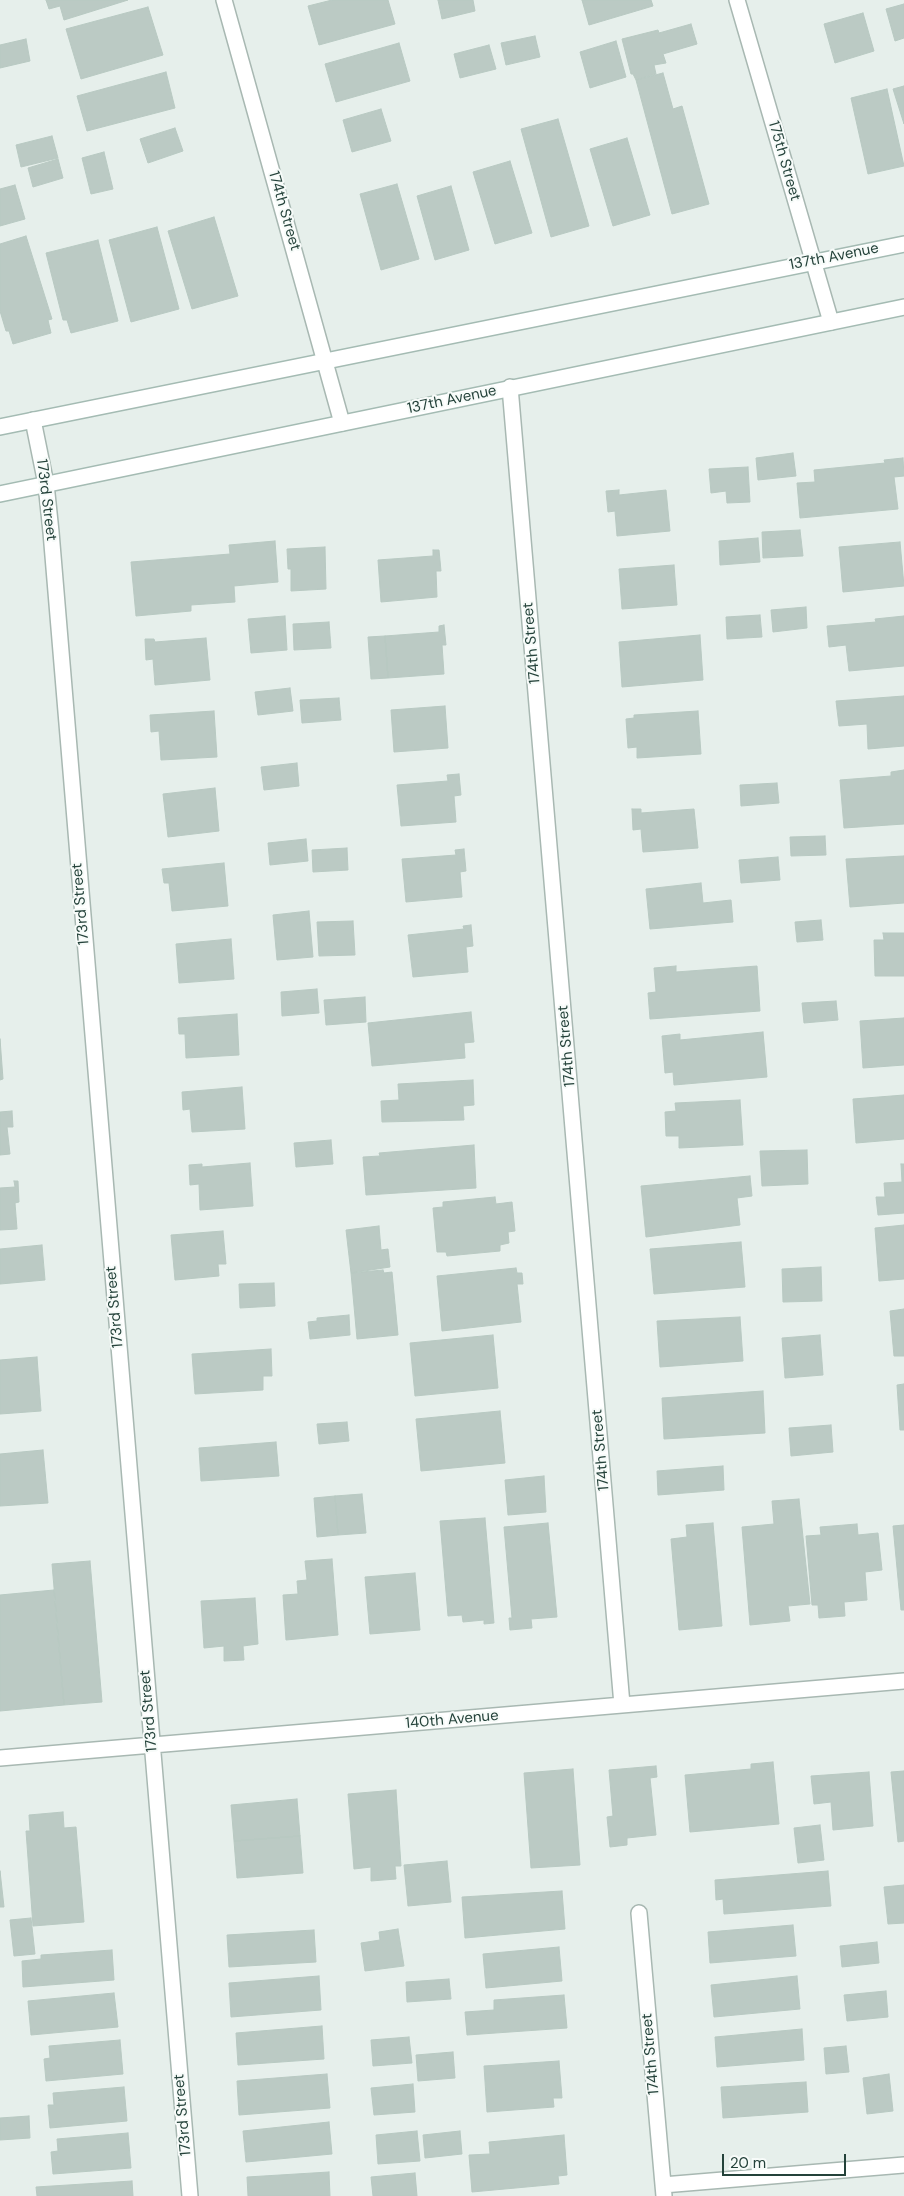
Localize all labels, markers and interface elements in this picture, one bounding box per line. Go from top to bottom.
street label: 175th Street [764,119,804,203]
street label: 174th Street [264,169,304,253]
street label: 137th Avenue [788,240,880,274]
street label: 137th Avenue [406,382,498,418]
street label: 173rd Street [32,458,60,542]
street label: 174th Street [519,601,545,685]
street label: 173rd Street [68,862,94,946]
street label: 174th Street [554,1004,580,1088]
street label: 173rd Street [102,1265,128,1349]
street label: 174th Street [588,1408,614,1492]
street label: 173rd Street [136,1669,162,1753]
street label: 140th Avenue [405,1707,499,1733]
street label: 174th Street [638,2012,664,2096]
street label: 173rd Street [170,2073,196,2157]
scale bar [724,2144,848,2176]
text: 20 m [730,2153,766,2173]

